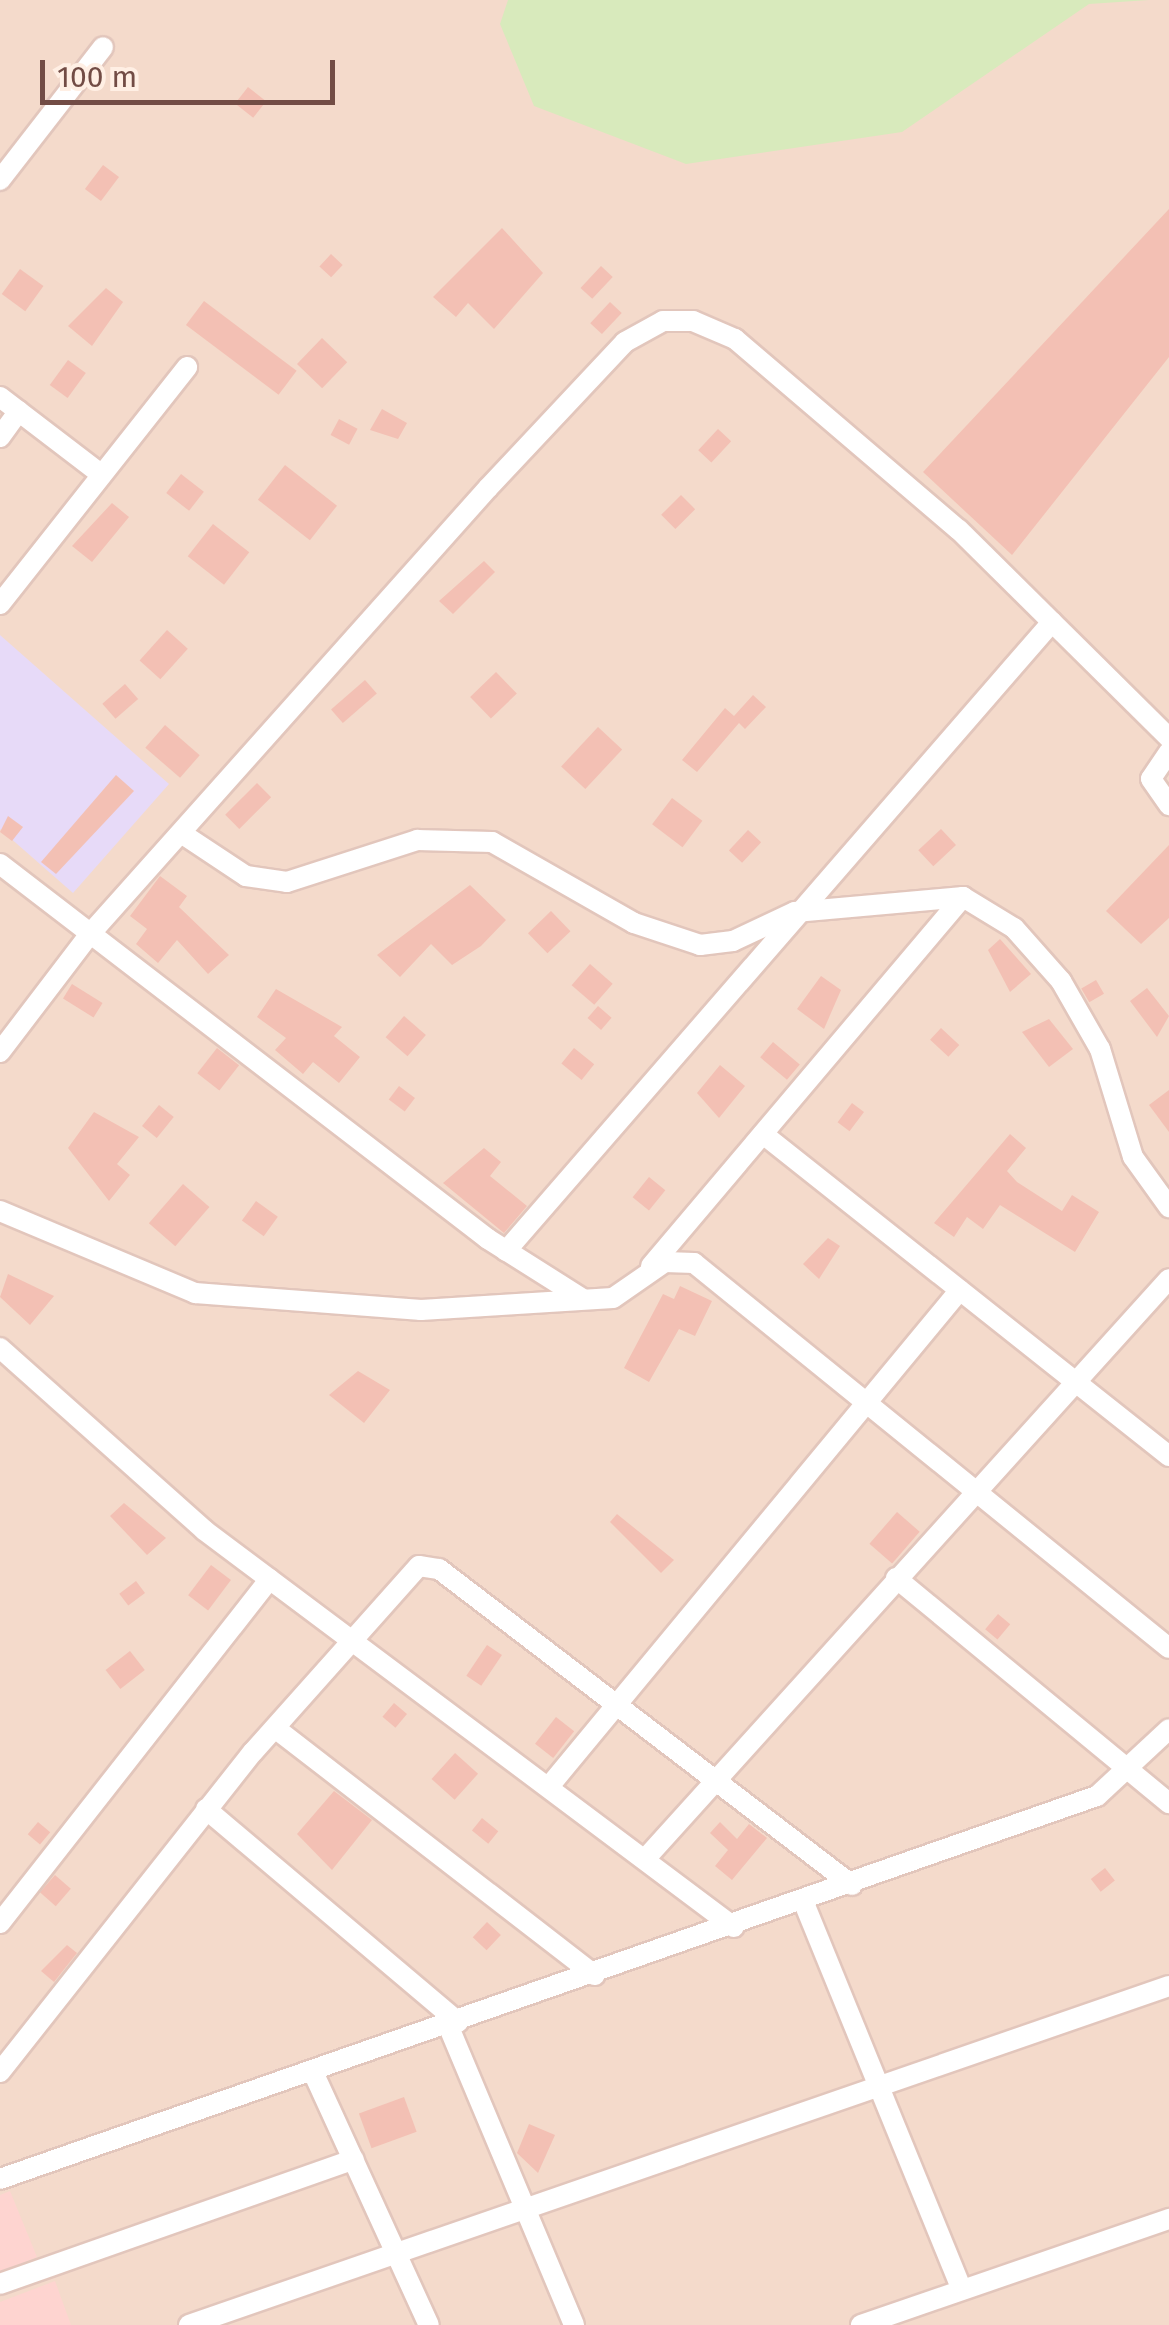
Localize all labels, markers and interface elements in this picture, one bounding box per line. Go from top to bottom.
scale bar [45,40,340,102]
text: 100 m [57,59,137,95]

